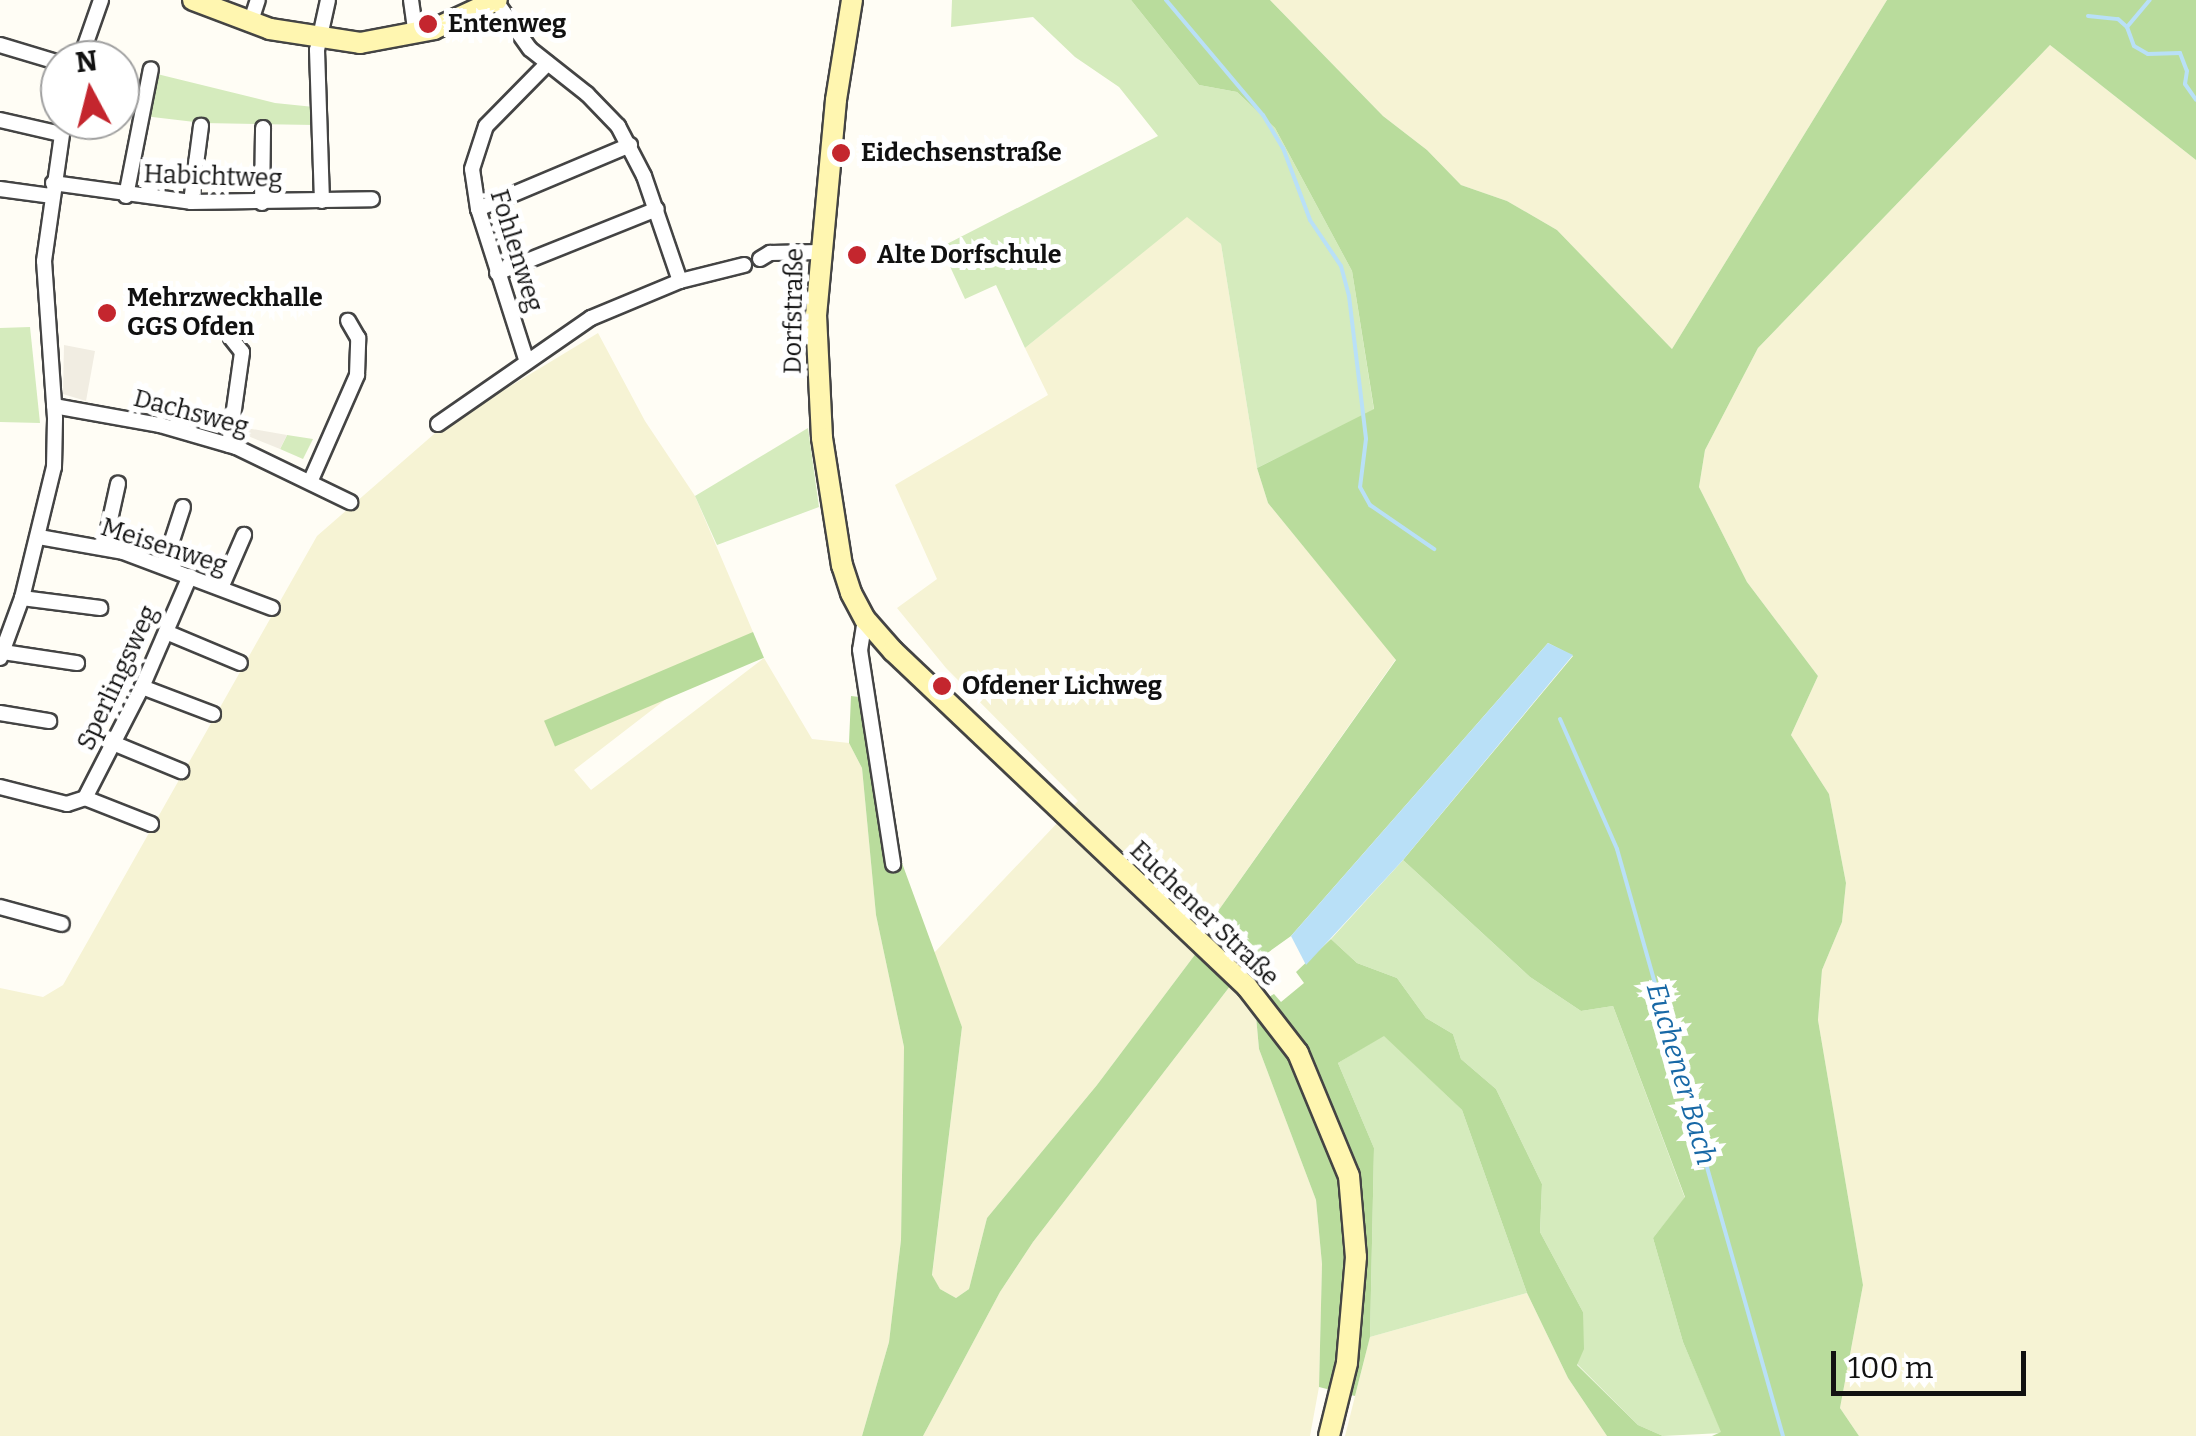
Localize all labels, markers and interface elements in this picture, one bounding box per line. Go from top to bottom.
place label: Entenweg [448,9,566,39]
marker: Entenweg [417,13,439,35]
north arrow [40,40,140,140]
text: N [74,44,99,79]
place label: Eidechsenstraße [861,138,1062,168]
marker: Eidechsenstraße [830,142,852,164]
street label: Habichtweg [143,160,283,194]
street label: Fohlenweg [483,186,549,316]
place label: Alte Dorfschule [877,240,1061,270]
marker: Alte Dorfschule [846,244,868,266]
street label: Dorfstraße [778,248,810,374]
place label: Mehrzweckhalle GGS Ofden [127,284,323,343]
marker: Mehrzweckhalle GGS Ofden [96,302,118,324]
street label: Dachsweg [130,383,252,443]
street label: Meisenweg [97,512,231,582]
street label: Sperlingsweg [71,601,165,755]
place label: Ofdener Lichweg [962,671,1162,701]
marker: Ofdener Lichweg [931,675,953,697]
street label: Euchener Straße [1123,835,1285,993]
water label: Euchener Bach [1639,979,1723,1169]
scale bar [1836,1331,2031,1393]
text: 100 m [1848,1350,1933,1386]

